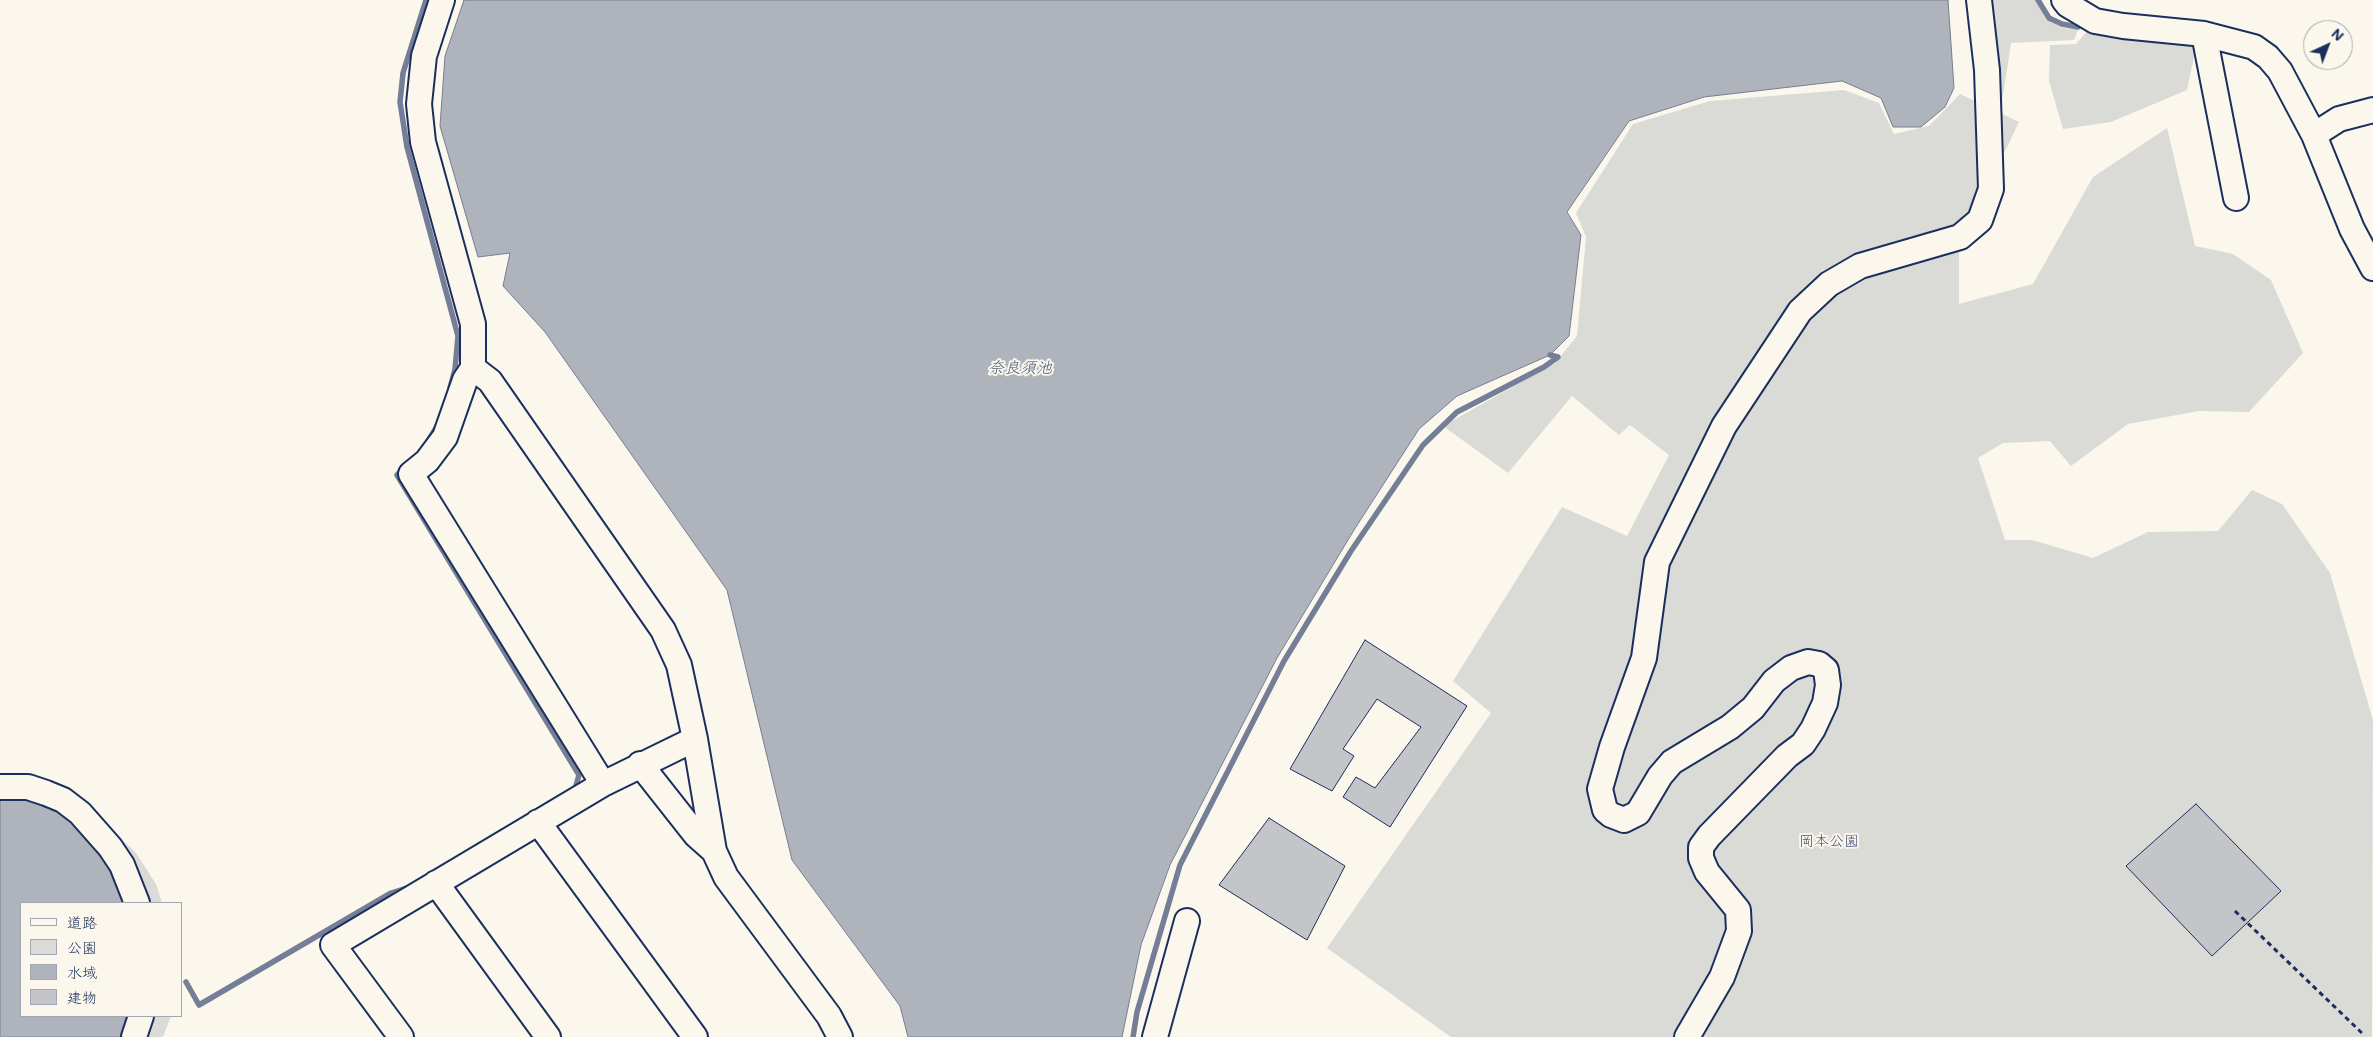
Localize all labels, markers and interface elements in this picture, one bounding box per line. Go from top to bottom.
north arrow [2303,20,2353,70]
text: N [2328,24,2348,45]
water label: 奈良須池 [988,358,1052,378]
park label: 岡本公園 [1799,832,1859,850]
legend [20,902,182,1017]
text: 道路 [67,912,97,932]
text: 公園 [67,937,97,957]
text: 水域 [67,962,97,982]
text: 建物 [67,987,97,1007]

